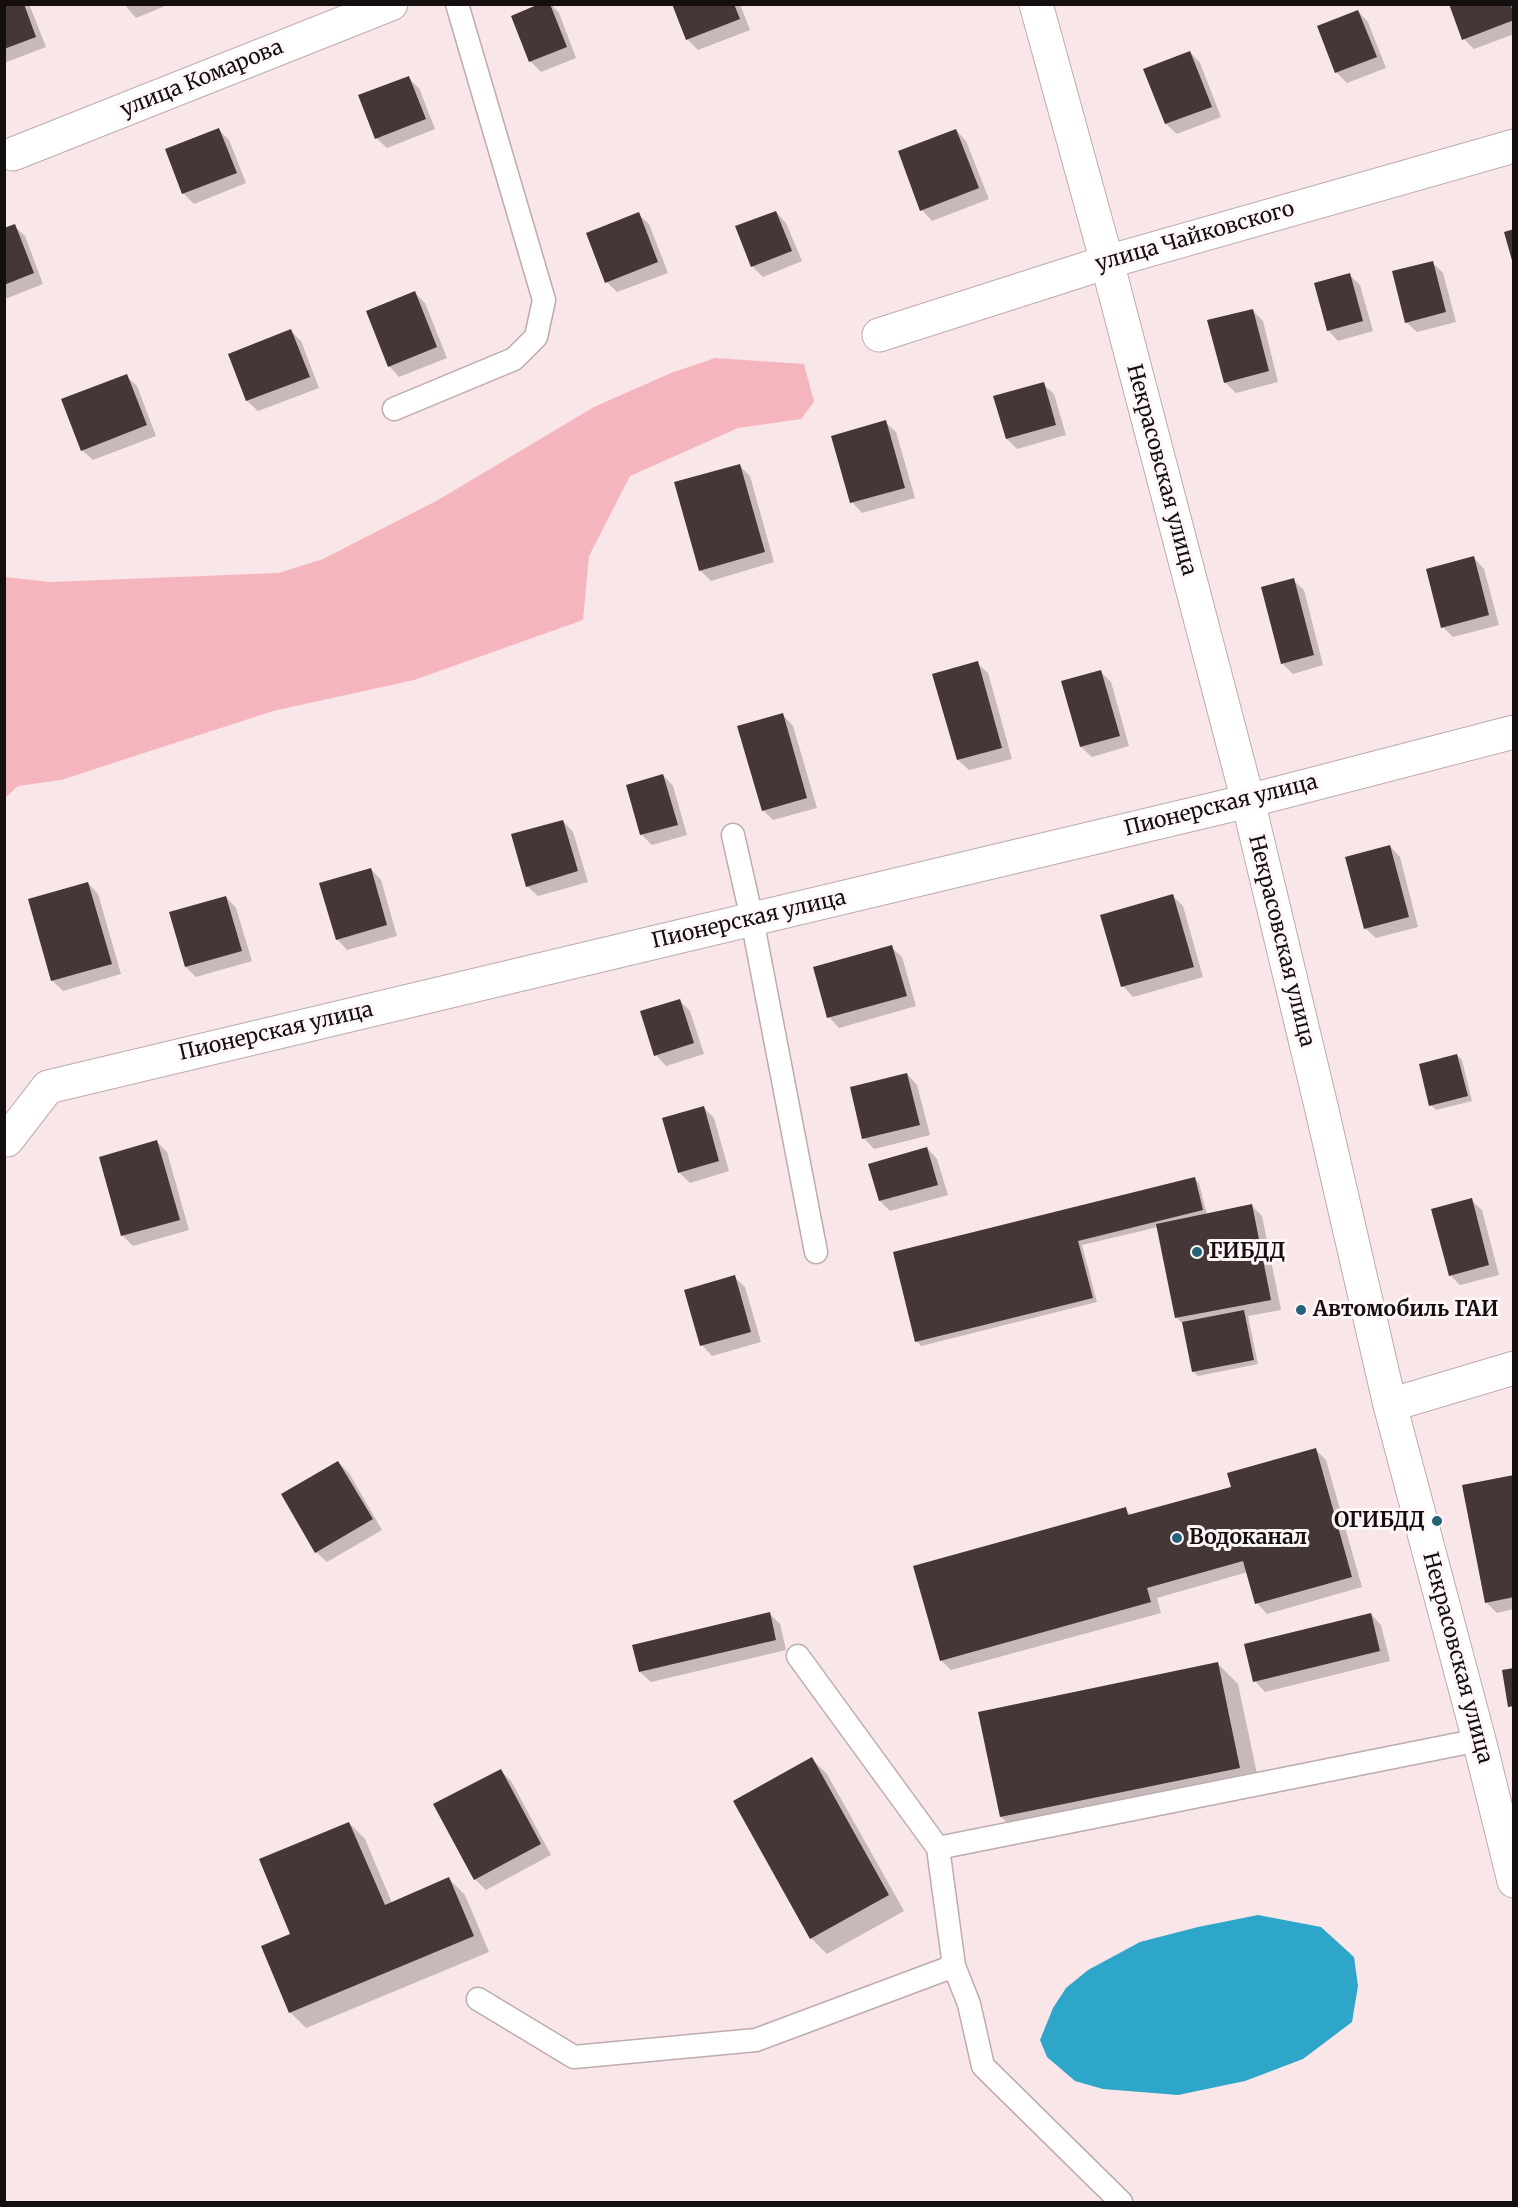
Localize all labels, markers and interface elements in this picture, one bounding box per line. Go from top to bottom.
street label: улица Комарова [117,35,287,123]
street label: улица Чайковского [1093,197,1297,277]
street label: Некрасовская улица [1121,362,1201,578]
street label: Пионерская улица [1122,770,1320,842]
street label: Некрасовская улица [1242,832,1320,1050]
street label: Пионерская улица [649,885,849,955]
street label: Пионерская улица [176,997,376,1067]
place label: ГИБДД [1209,1239,1285,1265]
marker: ГИБДД [1190,1245,1204,1259]
place label: Автомобиль ГАИ [1313,1297,1499,1323]
marker: Автомобиль ГАИ [1294,1303,1308,1317]
place label: ОГИБДД [1334,1508,1425,1534]
marker: ОГИБДД [1430,1514,1444,1528]
place label: Водоканал [1189,1525,1307,1551]
marker: Водоканал [1170,1531,1184,1545]
street label: Некрасовская улица [1417,1550,1497,1766]

